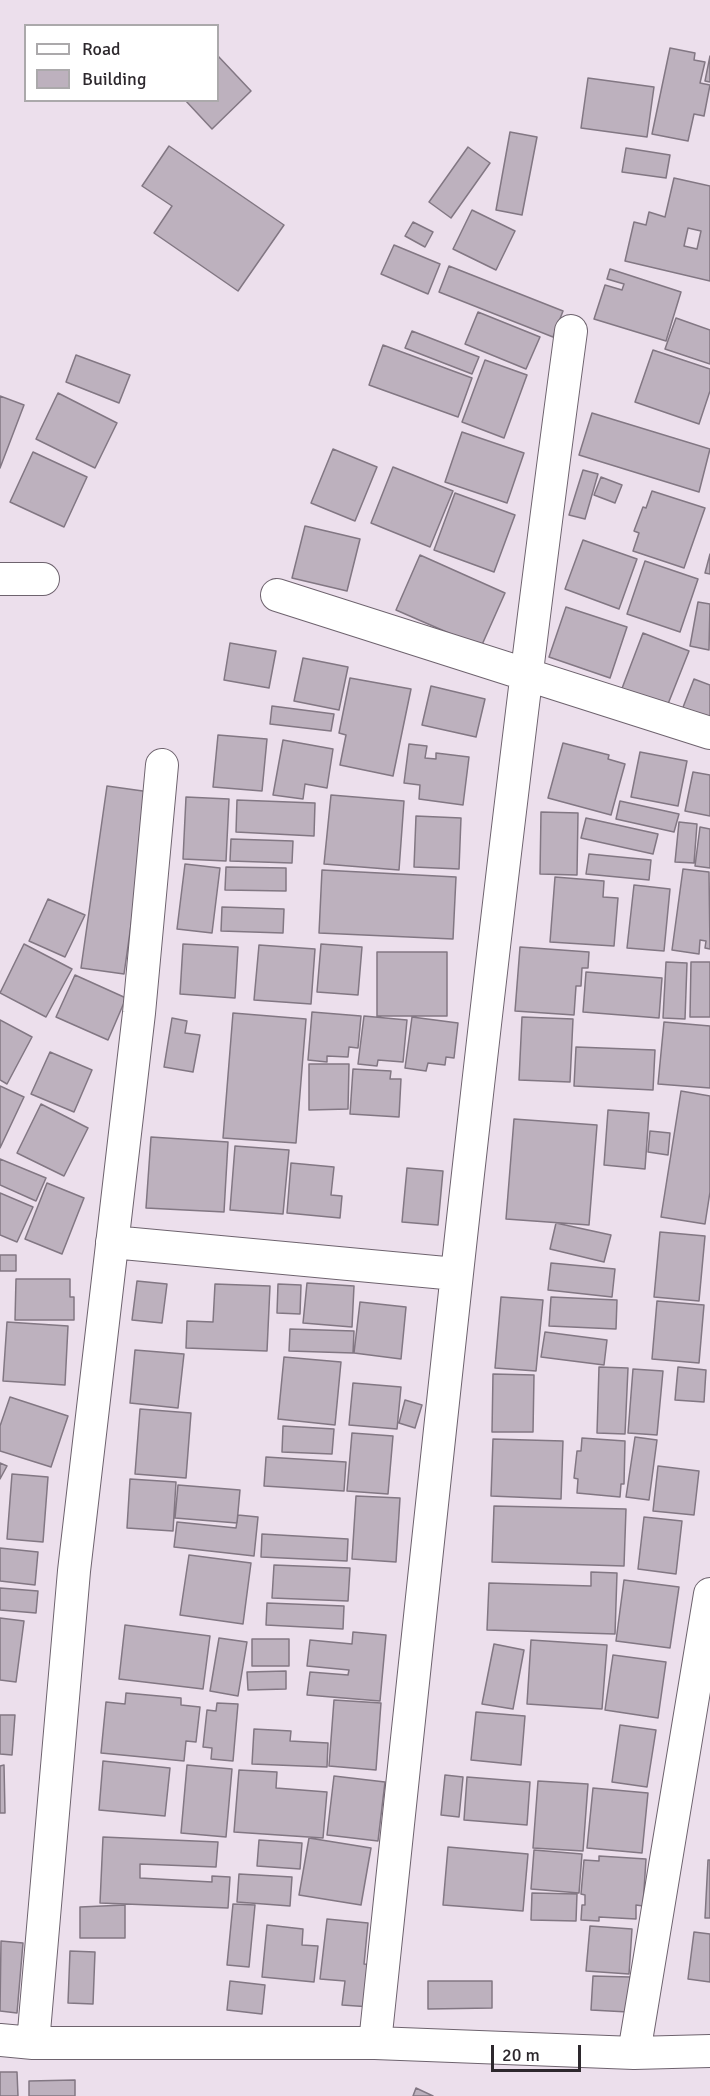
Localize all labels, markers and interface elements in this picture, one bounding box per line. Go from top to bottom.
legend [24,24,219,102]
text: Road [82,38,121,60]
text: Building [82,68,146,90]
scale bar [494,2033,584,2071]
text: 20 m [502,2044,540,2066]

